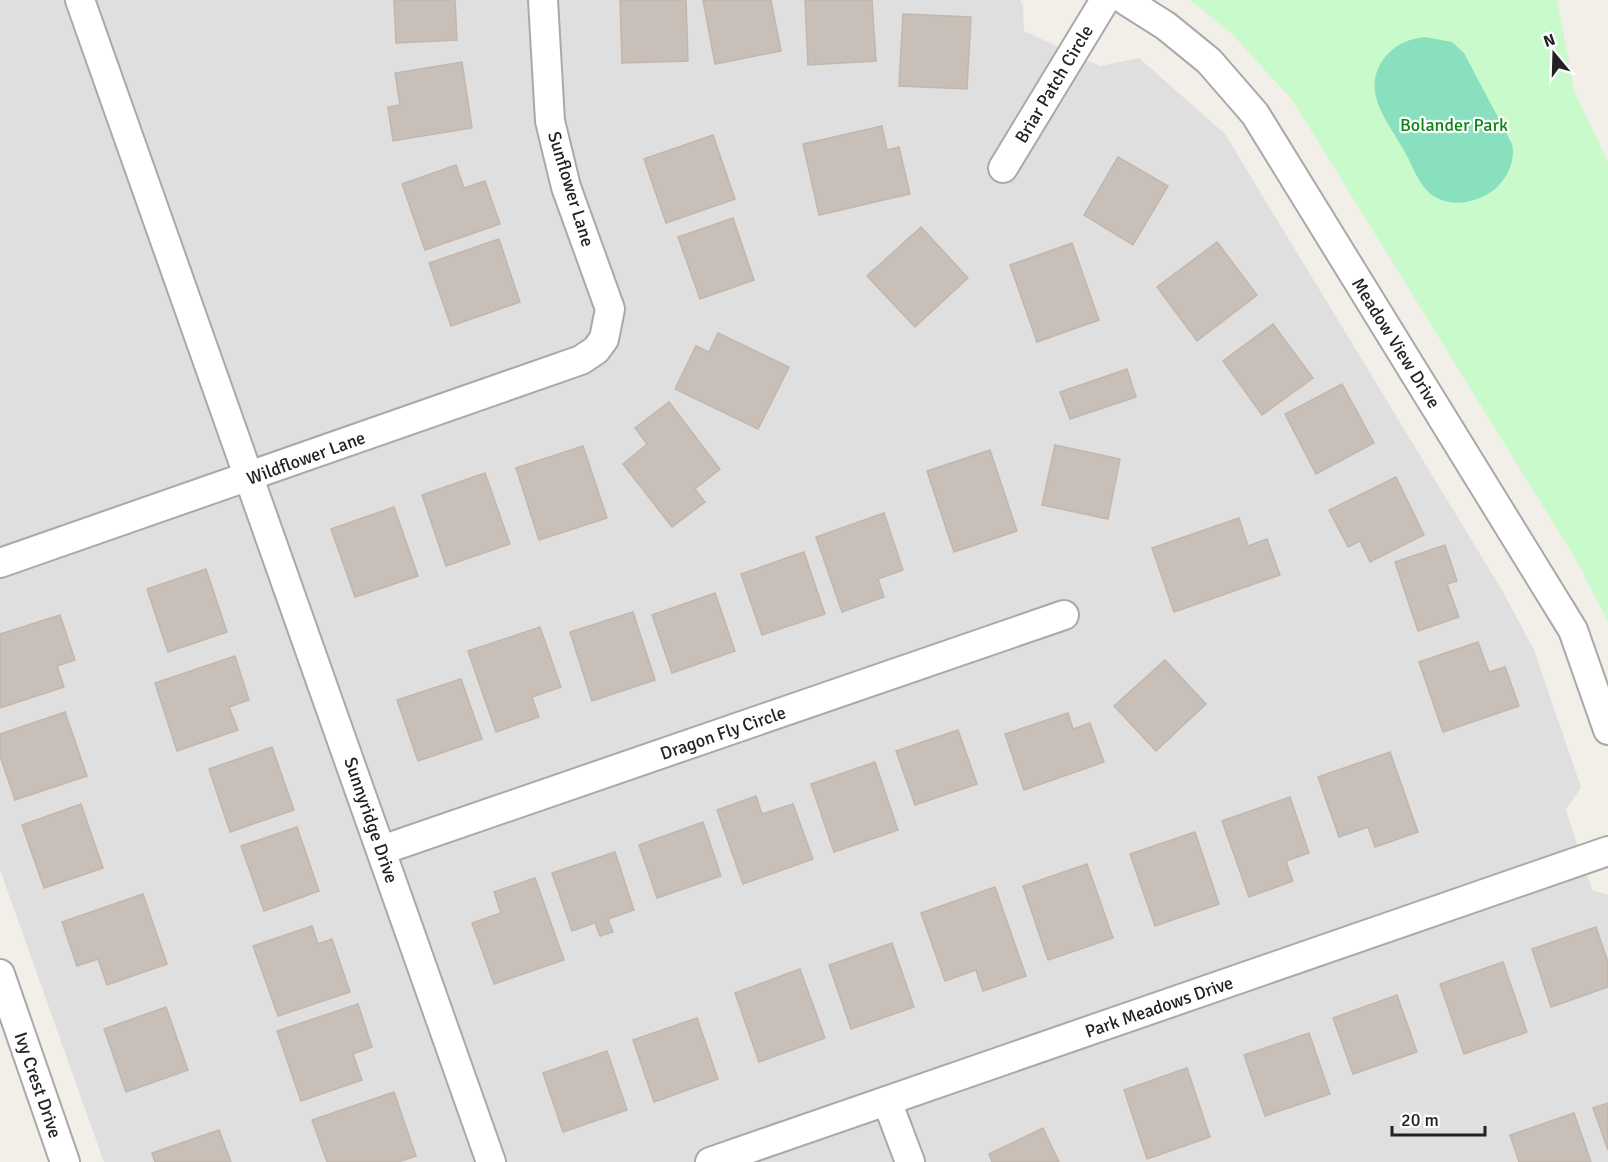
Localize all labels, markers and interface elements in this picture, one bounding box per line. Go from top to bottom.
street label: Briar Patch Circle [1010,21,1098,147]
north arrow [1524,24,1584,84]
text: N [1541,29,1558,52]
park label: Bolander Park [1400,114,1508,136]
street label: Sunflower Lane [543,129,599,249]
street label: Meadow View Drive [1347,274,1445,412]
street label: Wildflower Lane [244,426,368,490]
street label: Dragon Fly Circle [657,701,789,765]
street label: Sunnyridge Drive [339,754,403,886]
street label: Park Meadows Drive [1082,971,1236,1043]
street label: Ivy Crest Drive [10,1029,66,1141]
scale bar [1392,1099,1485,1137]
text: 20 m [1401,1109,1439,1131]

